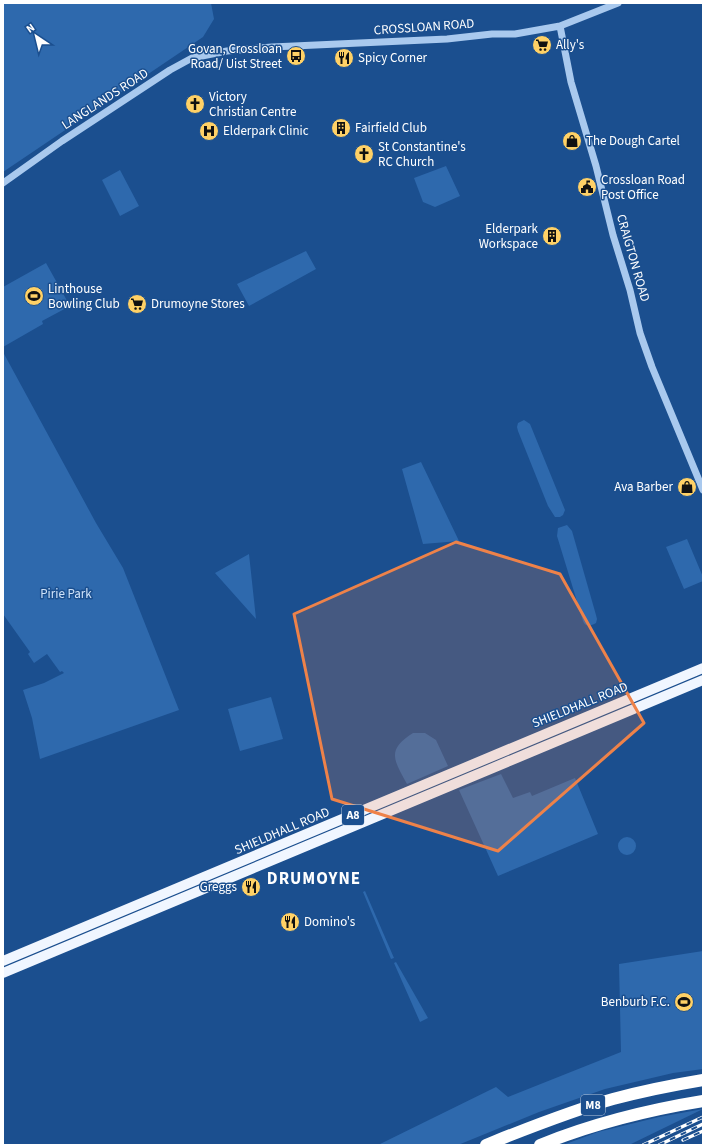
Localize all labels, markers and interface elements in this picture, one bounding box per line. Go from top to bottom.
street label: CROSSLOAN ROAD [373,15,475,39]
north arrow [16,16,56,56]
text: N [23,20,38,36]
supermarket icon: Ally's [531,34,553,56]
place label: Ally's [556,36,585,54]
place label: Govan, Crossloan Road/ Uist Street [188,40,283,73]
bus stop icon: Govan, Crossloan Road/ Uist Street [285,45,307,67]
restaurant icon: Spicy Corner [333,47,355,69]
place label: Spicy Corner [358,49,428,67]
street label: LANGLANDS ROAD [58,64,152,134]
place label: Victory Christian Centre [209,88,296,121]
church icon: Victory Christian Centre [184,93,206,115]
building icon: Fairfield Club [330,117,352,139]
place label: Fairfield Club [355,119,427,137]
hospital icon: Elderpark Clinic [198,120,220,142]
place label: Elderpark Clinic [223,122,309,140]
shop icon: The Dough Cartel [561,130,583,152]
place label: The Dough Cartel [586,132,680,150]
place label: St Constantine's RC Church [378,138,466,171]
church icon: St Constantine's RC Church [353,143,375,165]
place label: Crossloan Road Post Office [601,171,685,204]
public building icon: Crossloan Road Post Office [576,176,598,198]
street label: CRAIGTON ROAD [612,212,654,304]
place label: Elderpark Workspace [479,220,539,253]
building icon: Elderpark Workspace [541,225,563,247]
place label: Linthouse Bowling Club [48,280,120,313]
sports icon: Linthouse Bowling Club [23,285,45,307]
supermarket icon: Drumoyne Stores [126,293,148,315]
place label: Drumoyne Stores [151,295,245,313]
shop icon: Ava Barber [676,476,698,498]
place label: Ava Barber [614,478,673,496]
park label: Pirie Park [40,585,92,603]
street label: SHIELDHALL ROAD [529,678,631,732]
street label: SHIELDHALL ROAD [232,803,332,859]
road number: A8 [342,805,364,825]
district label: DRUMOYNE [267,867,361,891]
restaurant icon: Greggs [240,876,262,898]
place label: Greggs [200,878,238,896]
restaurant icon: Domino's [279,911,301,933]
place label: Domino's [304,913,356,931]
sports icon: Benburb F.C. [673,991,695,1013]
place label: Benburb F.C. [601,993,670,1011]
road number: M8 [581,1095,605,1115]

